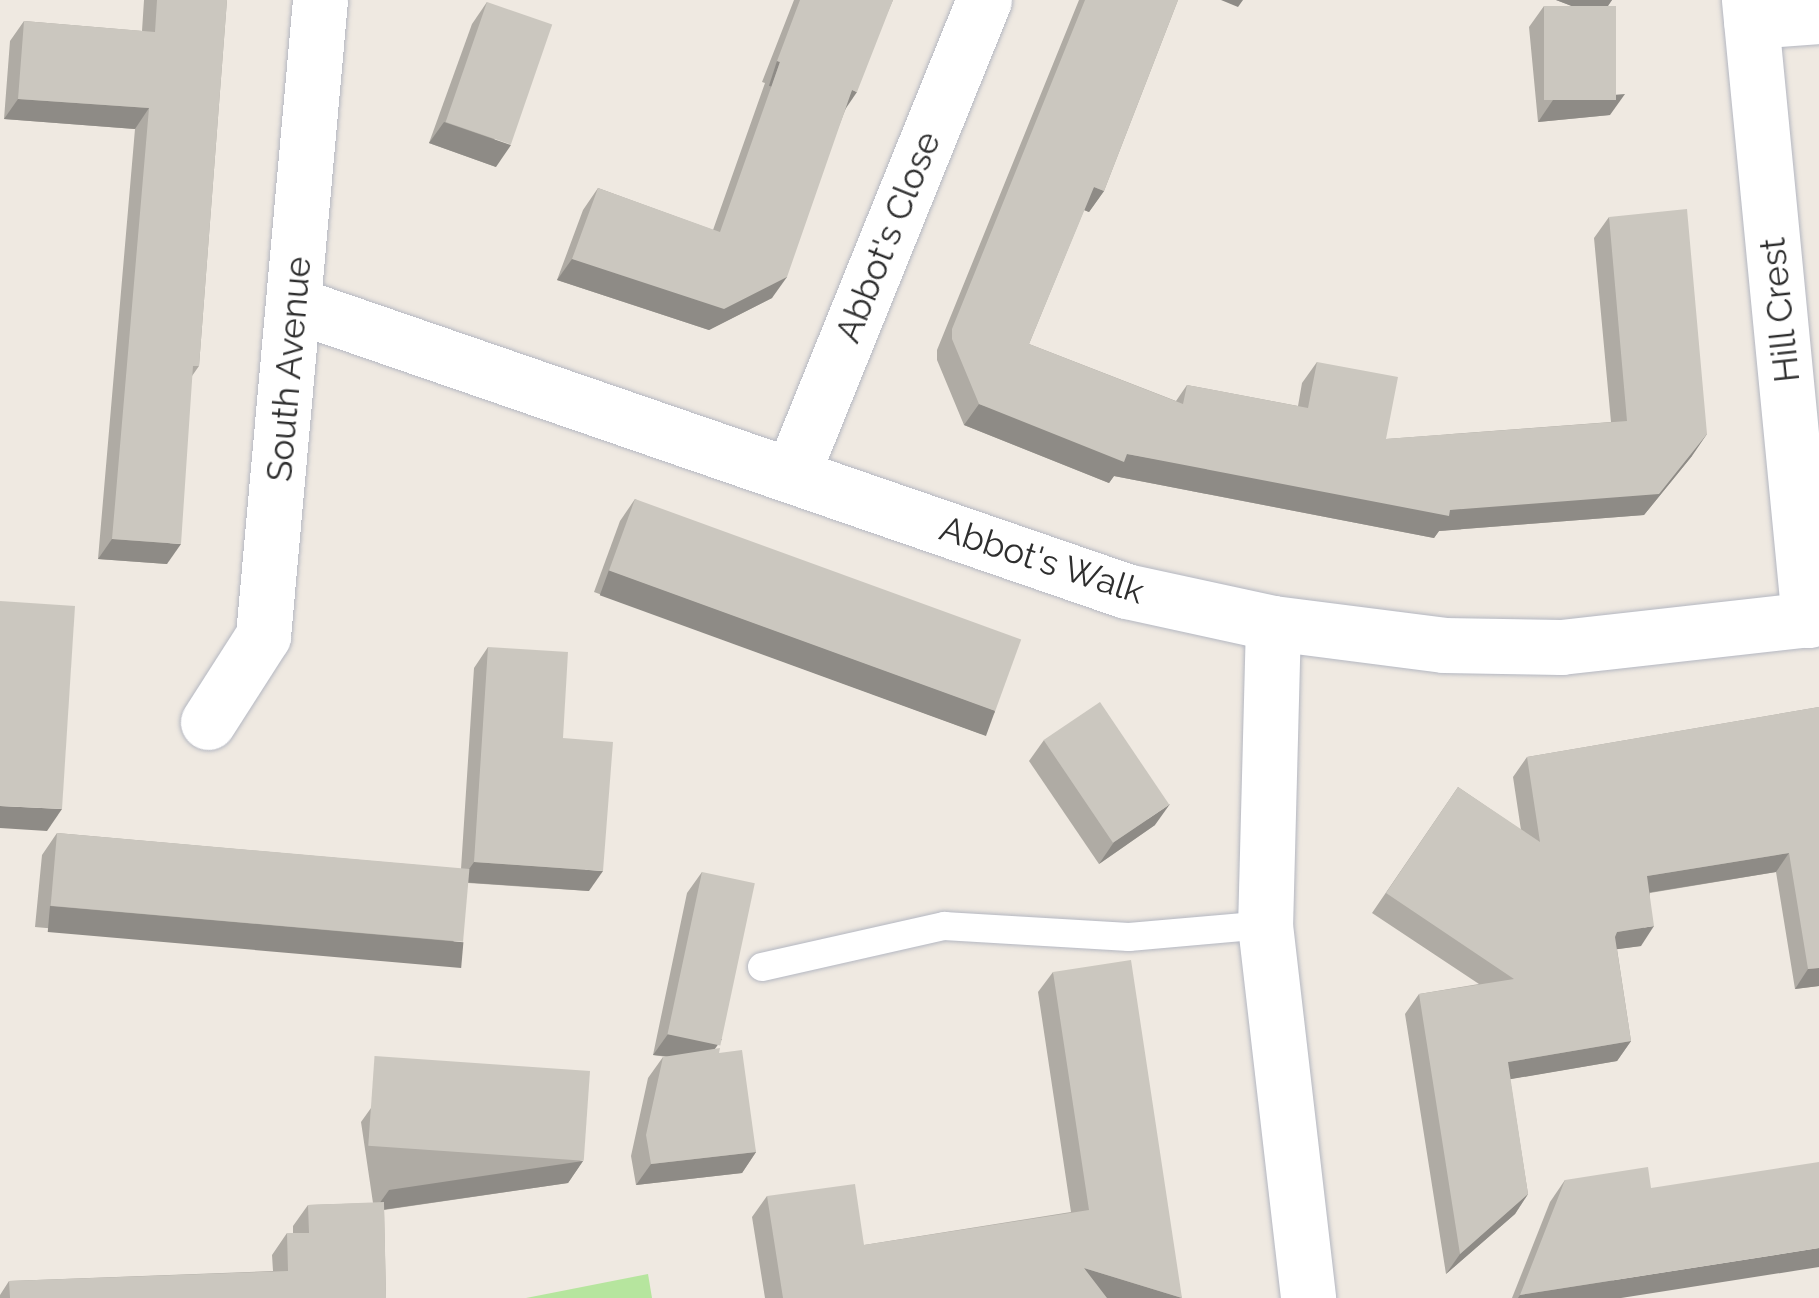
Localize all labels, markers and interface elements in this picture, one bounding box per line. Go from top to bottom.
street label: Abbot's Close [827,126,949,348]
street label: Hill Crest [1751,235,1809,385]
street label: South Avenue [258,254,320,484]
street label: Abbot's Walk [934,507,1150,613]

